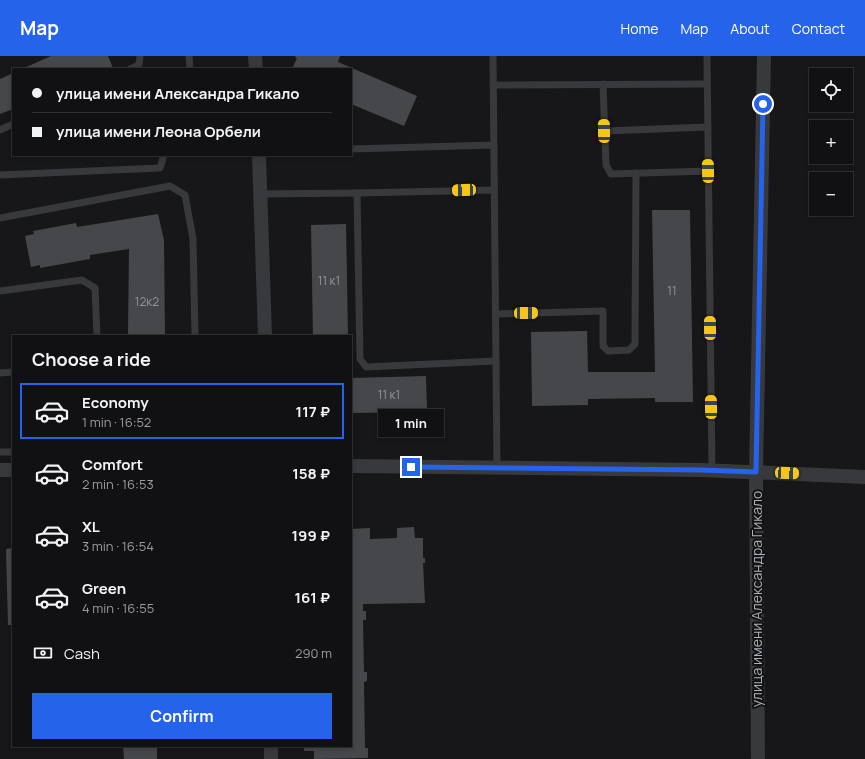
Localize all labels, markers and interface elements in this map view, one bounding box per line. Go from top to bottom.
text: Map [20,15,59,41]
text: Home [621,19,658,38]
text: Map [680,19,708,38]
text: About [730,19,770,38]
text: Contact [792,19,845,38]
map controls [809,68,853,216]
button: locate [809,68,853,112]
text: улица имени Александра Гикало [56,83,299,104]
route start [754,95,772,113]
car [598,119,610,143]
button: + [809,120,853,164]
text: улица имени Леона Орбели [56,121,261,142]
car [702,159,714,183]
button: − [809,172,853,216]
car [452,184,476,196]
house number: 11 к1 [318,272,340,289]
house number: 11 [667,282,677,299]
house number: 12к2 [135,293,159,310]
car [514,307,538,319]
car [704,316,716,340]
text: Choose a ride [32,347,151,371]
house number: 11 к1 [378,386,400,403]
text: Economy [82,392,149,413]
icon: car [34,393,70,429]
car [705,395,717,419]
text: 117 ₽ [296,401,330,422]
callout: 1 min [378,409,444,437]
text: 1 min · 16:52 [82,413,151,431]
text: 1 min [395,414,427,432]
text: Comfort [82,454,143,475]
icon: car [34,455,70,491]
route end [402,458,420,476]
text: 158 ₽ [292,463,330,484]
car [775,466,799,480]
text: 2 min · 16:53 [82,475,154,493]
street label: улица имени Александра Гикало [747,491,766,707]
text: XL [82,516,100,537]
icon: car [34,517,70,553]
text: 199 ₽ [292,525,330,546]
text: 3 min · 16:54 [82,537,154,555]
text: Green [82,578,126,599]
icon: car [34,579,70,615]
text: 161 ₽ [294,587,330,608]
text: 4 min · 16:55 [82,599,154,617]
icon: cash [32,642,54,664]
text: Cash [64,643,100,664]
text: 290 m [295,644,332,662]
button: Confirm [32,693,332,739]

